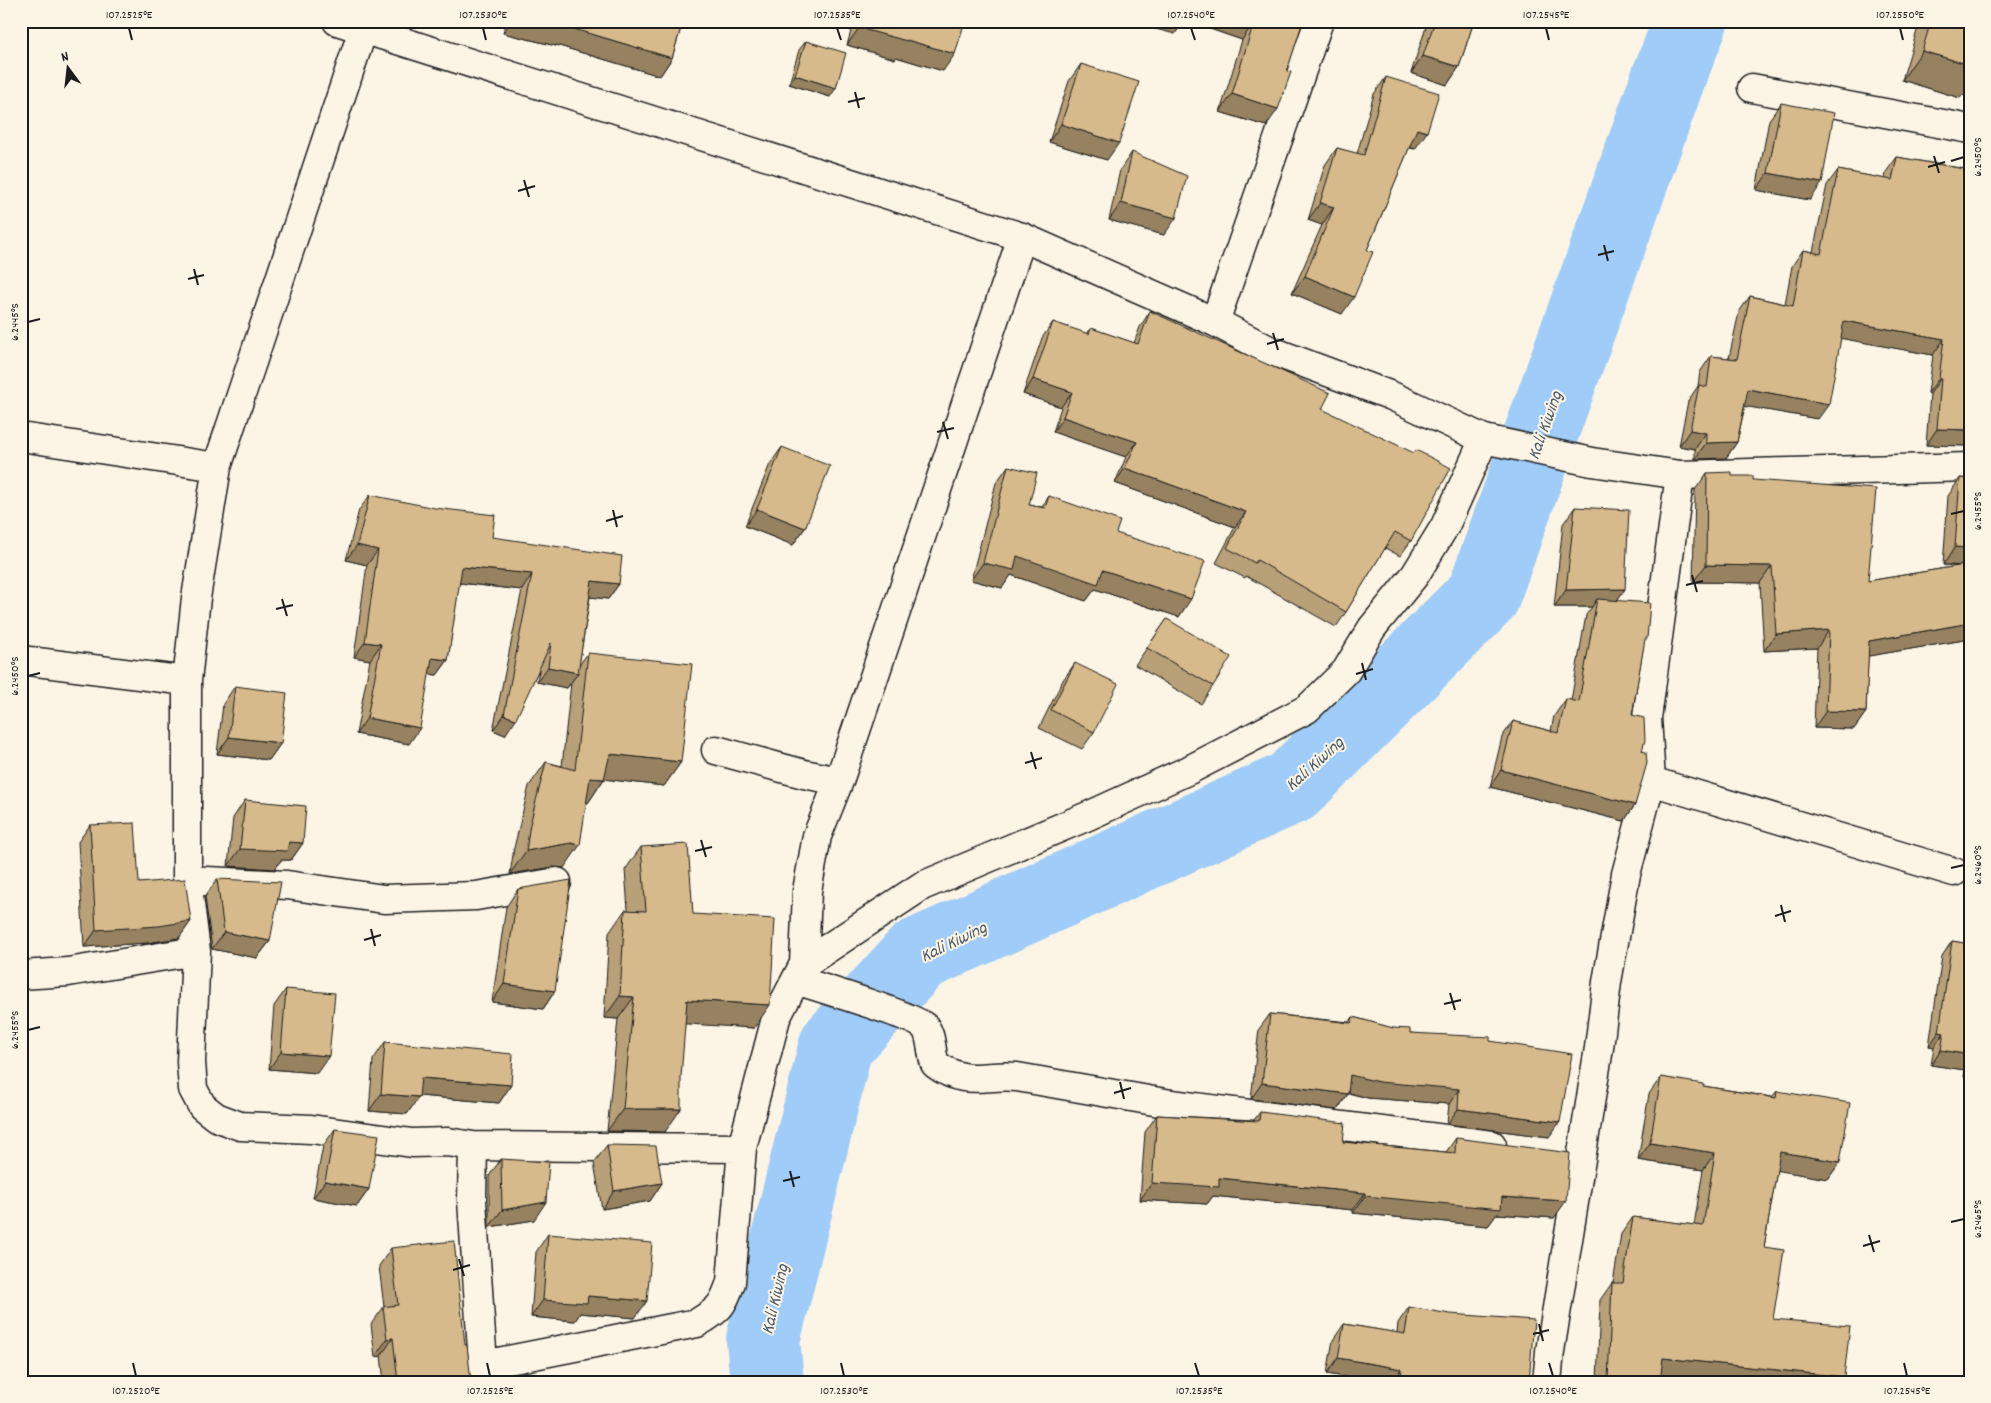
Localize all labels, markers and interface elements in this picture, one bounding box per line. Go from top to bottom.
text: 107.2525°E [106,7,153,24]
text: 107.2530°E [459,7,507,24]
text: 107.2535°E [814,7,861,24]
text: 107.2540°E [1167,7,1215,24]
text: 107.2545°E [1523,7,1570,24]
text: 107.2550°E [1876,7,1925,24]
north arrow [42,42,92,92]
text: N [59,47,71,68]
text: 6.2450°S [1970,137,1987,177]
text: 6.2445°S [7,303,24,341]
water label: Kali Kiwing [1522,387,1571,464]
text: 6.2455°S [1970,492,1987,530]
text: 6.2450°S [7,656,24,696]
water label: Kali Kiwing [1281,731,1351,798]
text: 6.2460°S [1970,845,1987,885]
water label: Kali Kiwing [917,916,993,970]
text: 6.2455°S [7,1011,24,1049]
text: 6.2465°S [1970,1200,1987,1238]
water label: Kali Kiwing [756,1261,797,1337]
text: 107.2520°E [112,1383,160,1400]
text: 107.2525°E [467,1383,514,1400]
text: 107.2530°E [820,1383,868,1400]
text: 107.2535°E [1176,1383,1223,1400]
text: 107.2540°E [1529,1383,1577,1400]
text: 107.2545°E [1884,1383,1931,1400]

